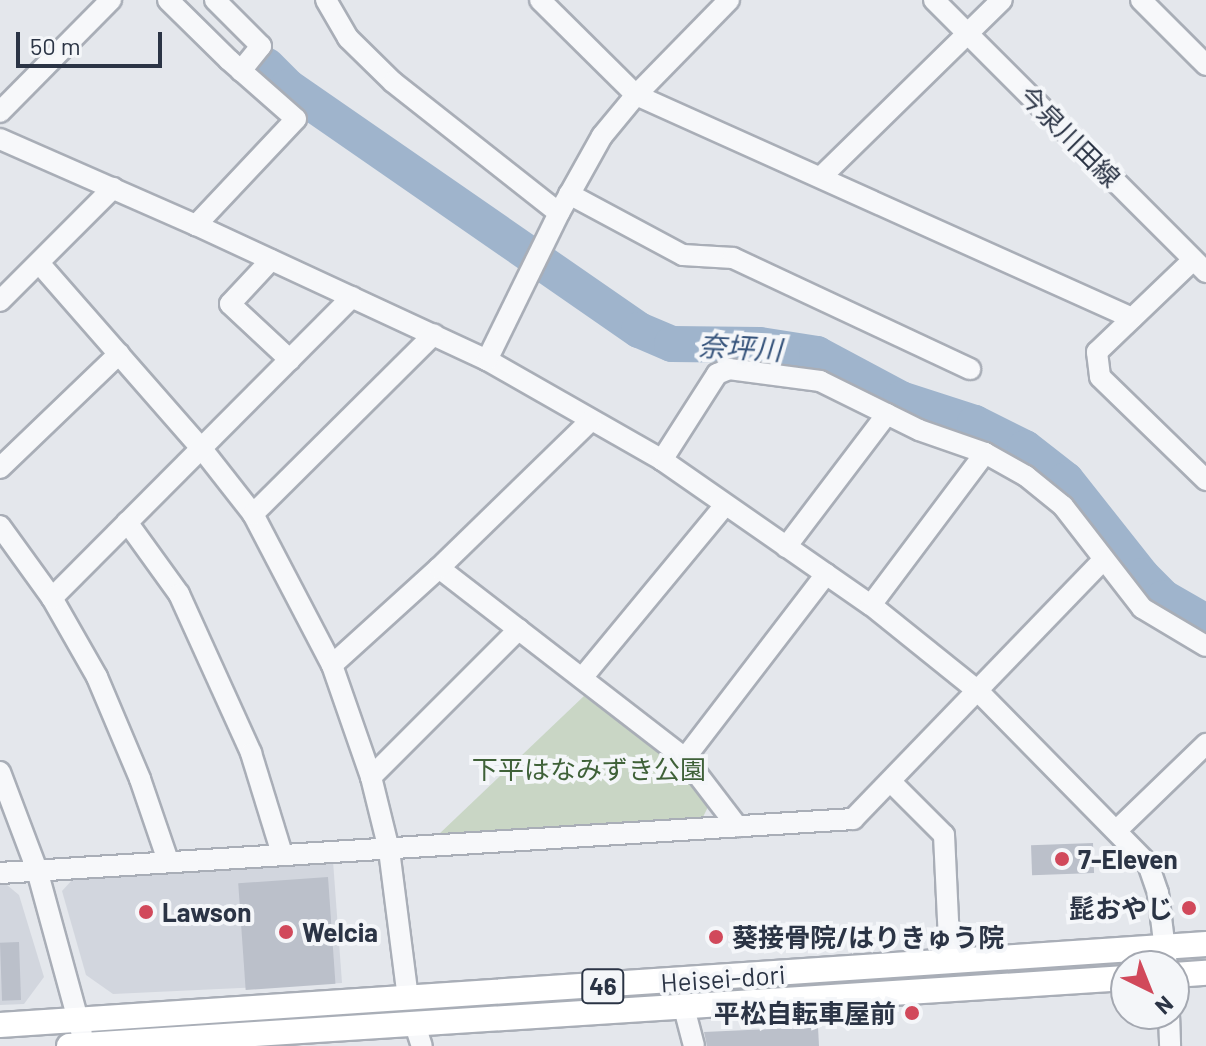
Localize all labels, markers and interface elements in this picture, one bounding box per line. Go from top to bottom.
scale bar [20,16,166,66]
text: 50 m [30,31,81,60]
street label: 今泉川田線 [1013,79,1127,193]
water label: 奈坪川 [697,328,783,366]
park label: 下平はなみずき公園 [472,753,706,785]
place label: 7-Eleven [1078,843,1178,875]
marker: 7-Eleven [1053,850,1071,868]
place label: 髭おやじ [1069,892,1173,924]
place label: Lawson [162,896,251,928]
marker: 髭おやじ [1180,899,1198,917]
marker: Lawson [137,903,155,921]
place label: Welcia [302,916,378,948]
place label: 葵接骨院/はりきゅう院 [732,921,1004,953]
marker: Welcia [277,923,295,941]
marker: 葵接骨院/はりきゅう院 [707,928,725,946]
north arrow [1110,950,1190,1030]
street label: Heisei-dori [659,958,787,998]
road number: 46 [581,966,625,1006]
text: N [1151,992,1179,1021]
place label: 平松自転車屋前 [714,997,896,1029]
marker: 平松自転車屋前 [903,1004,921,1022]

